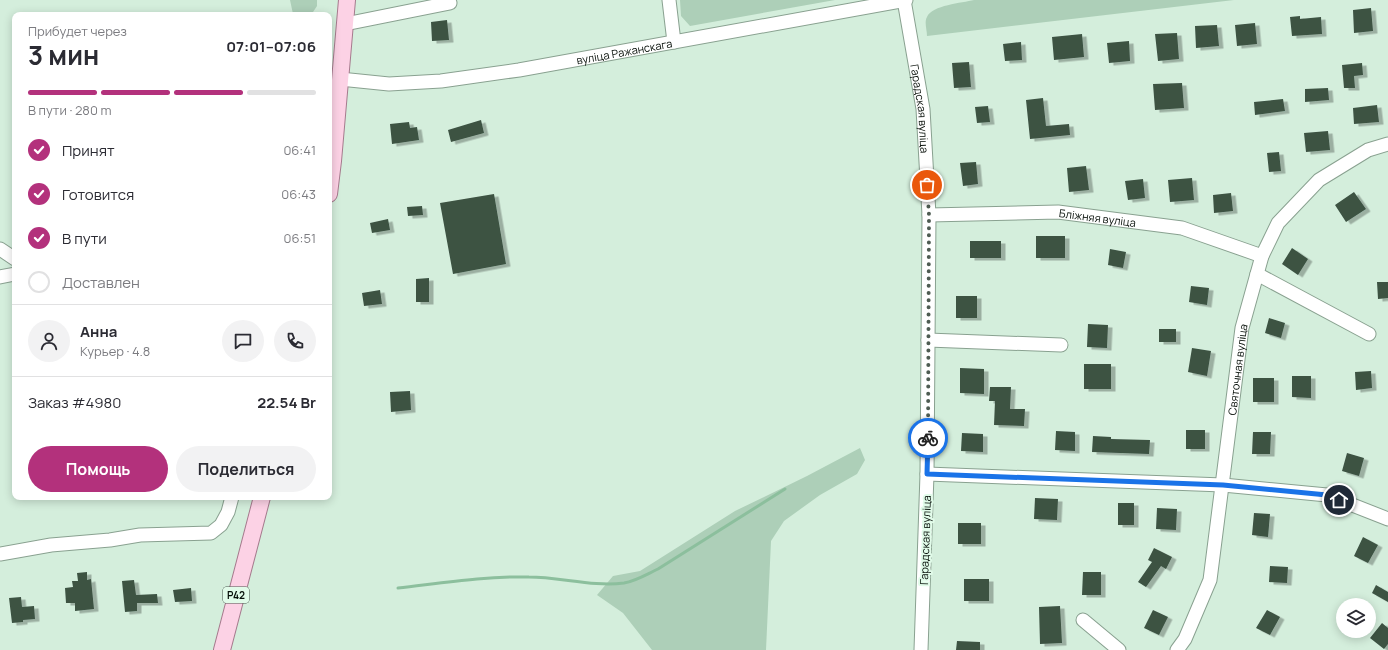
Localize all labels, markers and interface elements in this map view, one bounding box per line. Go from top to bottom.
text: Прибудет через [28,22,127,40]
street label: вуліца Ражанскага [575,35,673,67]
text: 07:01–07:06 [226,36,316,57]
text: 3 мин [28,37,99,73]
street label: Гарадская вуліца [908,63,933,154]
text: В пути · 280 m [28,101,111,119]
icon: check [28,139,50,161]
text: Принят [62,140,115,161]
text: 06:41 [283,141,316,159]
pin [910,168,944,202]
icon: bag [916,174,938,196]
icon: check [28,183,50,205]
text: Готовится [62,184,134,205]
text: 06:43 [281,185,316,203]
street label: Бліжняя вуліца [1058,205,1137,230]
icon: check [28,227,50,249]
text: В пути [62,228,107,249]
text: 06:51 [284,229,316,247]
text: Доставлен [62,272,140,293]
button: person [28,320,70,362]
button: chat [222,320,264,362]
button: phone [274,320,316,362]
text: Анна [80,321,117,342]
street label: Святочная вуліца [1224,322,1250,416]
text: Курьер · 4.8 [80,342,150,360]
text: Заказ #4980 [28,392,121,413]
text: 22.54 Br [257,392,316,413]
courier [908,418,948,458]
icon: bike [917,427,939,449]
button: Помощь [28,446,168,492]
button: Поделиться [176,446,316,492]
pin [1322,483,1356,517]
icon: home [1328,489,1350,511]
street label: Гарадская вуліца [916,495,934,585]
road number: Р42 [223,587,249,603]
map controls [1336,598,1376,638]
button: layers [1336,598,1376,638]

